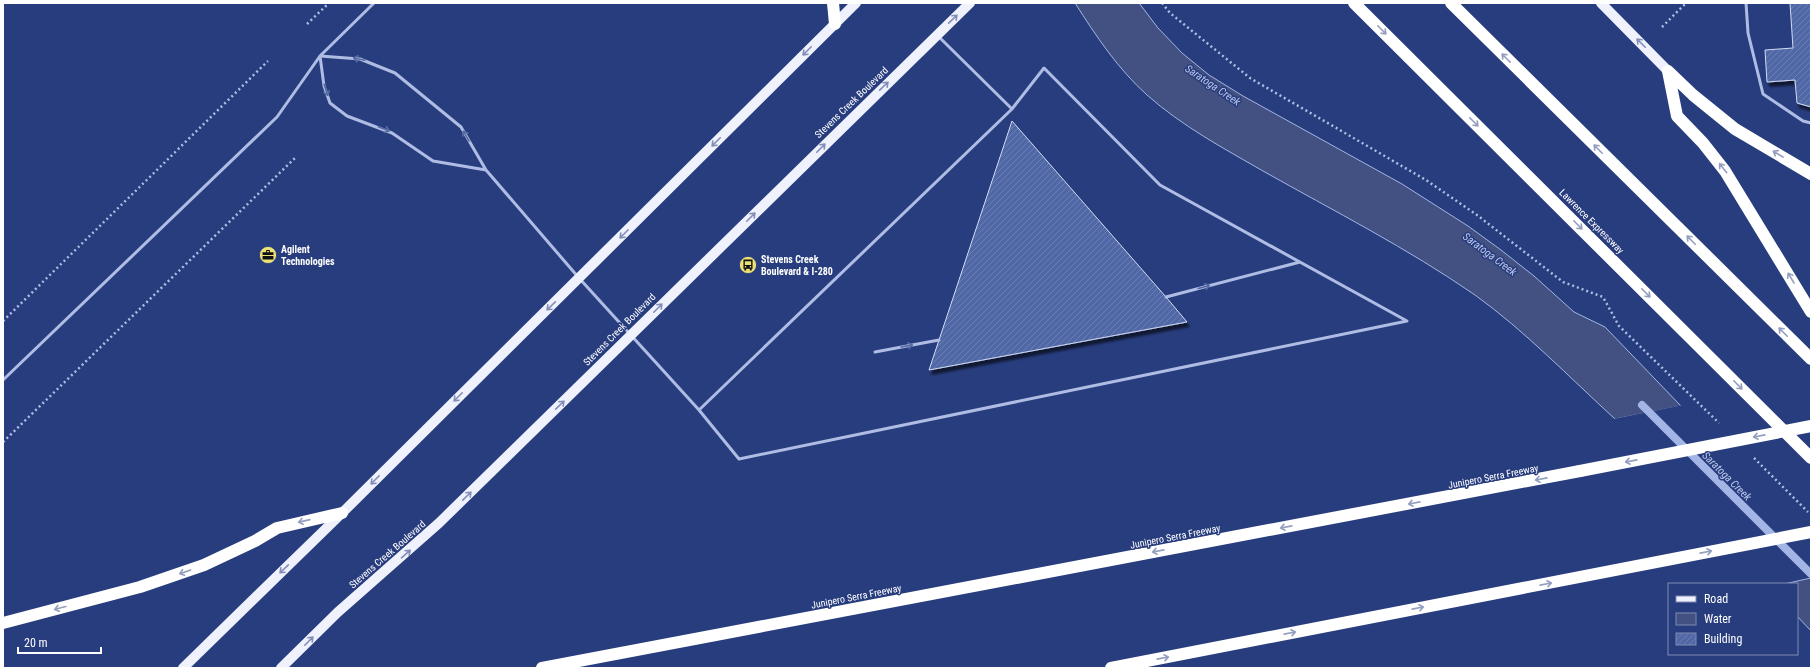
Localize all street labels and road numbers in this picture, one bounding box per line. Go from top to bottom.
street label: Stevens Creek Boulevard [813,65,890,140]
street label: Lawrence Expressway [1557,187,1626,256]
street label: Stevens Creek Boulevard [581,291,658,368]
street label: Junipero Serra Freeway [1447,462,1539,491]
street label: Stevens Creek Boulevard [347,518,428,590]
street label: Junipero Serra Freeway [1129,522,1221,551]
street label: Junipero Serra Freeway [810,582,902,611]

